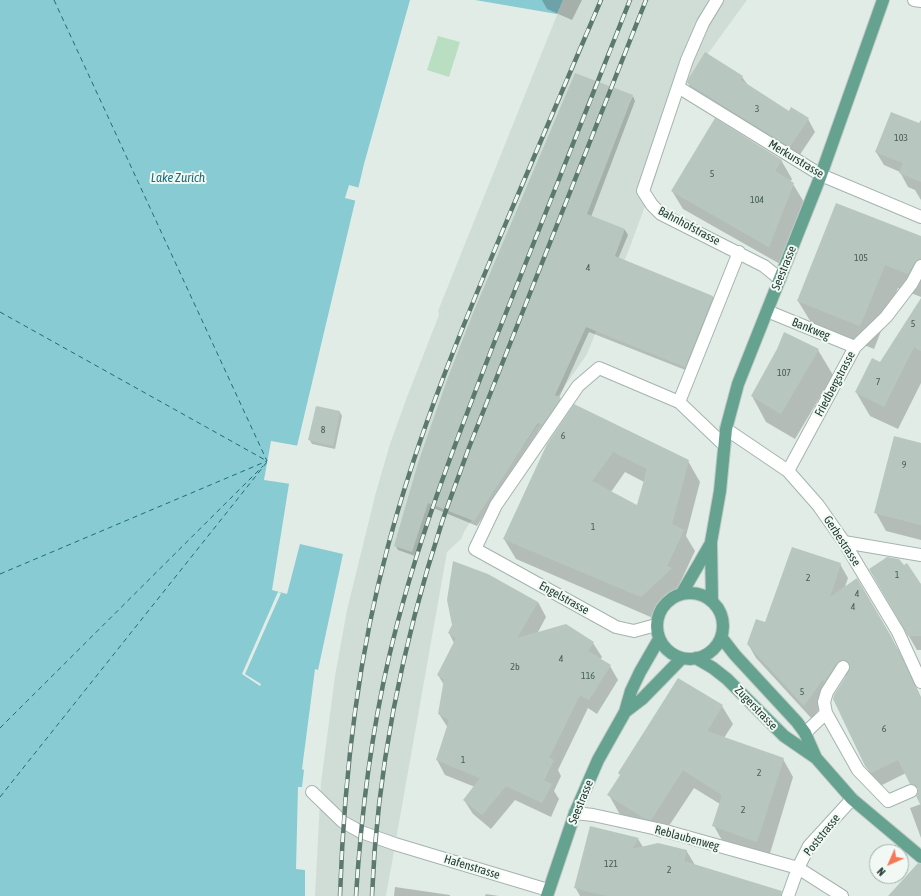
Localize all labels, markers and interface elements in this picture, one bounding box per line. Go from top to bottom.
house number: 3 [755,103,759,115]
house number: 103 [894,132,908,144]
street label: Merkurstrasse [766,137,826,181]
house number: 5 [710,168,714,180]
water label: Lake Zurich [151,170,205,186]
house number: 104 [750,194,764,206]
street label: Bahnhofstrasse [656,204,722,248]
street label: Seestrasse [769,244,799,292]
house number: 105 [854,252,868,264]
house number: 4 [586,262,590,274]
street label: Bankweg [790,315,832,343]
house number: 5 [911,318,915,330]
street label: Friedbergstrasse [812,349,858,419]
house number: 107 [777,367,791,379]
house number: 7 [876,376,880,388]
house number: 8 [321,424,325,436]
house number: 6 [561,430,565,442]
house number: 9 [902,459,906,471]
street label: Gerbestrasse [820,513,864,569]
house number: 1 [591,521,595,533]
house number: 1 [895,569,899,581]
house number: 2 [806,572,810,584]
street label: Engelstrasse [536,578,592,618]
house number: 4 [855,588,859,600]
house number: 4 [851,601,855,613]
house number: 4 [559,653,563,665]
house number: 2b [510,661,520,673]
house number: 116 [581,670,595,682]
street label: Zugerstrasse [732,683,780,733]
house number: 5 [800,686,804,698]
house number: 6 [882,723,886,735]
house number: 1 [461,754,465,766]
house number: 2 [757,767,761,779]
street label: Seestrasse [566,778,596,826]
house number: 2 [741,804,745,816]
street label: Poststrasse [801,811,843,859]
street label: Reblaubenweg [653,822,721,854]
north arrow [869,844,909,884]
street label: Hafenstrasse [442,852,502,882]
house number: 121 [604,858,618,870]
house number: 2 [667,864,671,876]
text: N [875,865,888,878]

